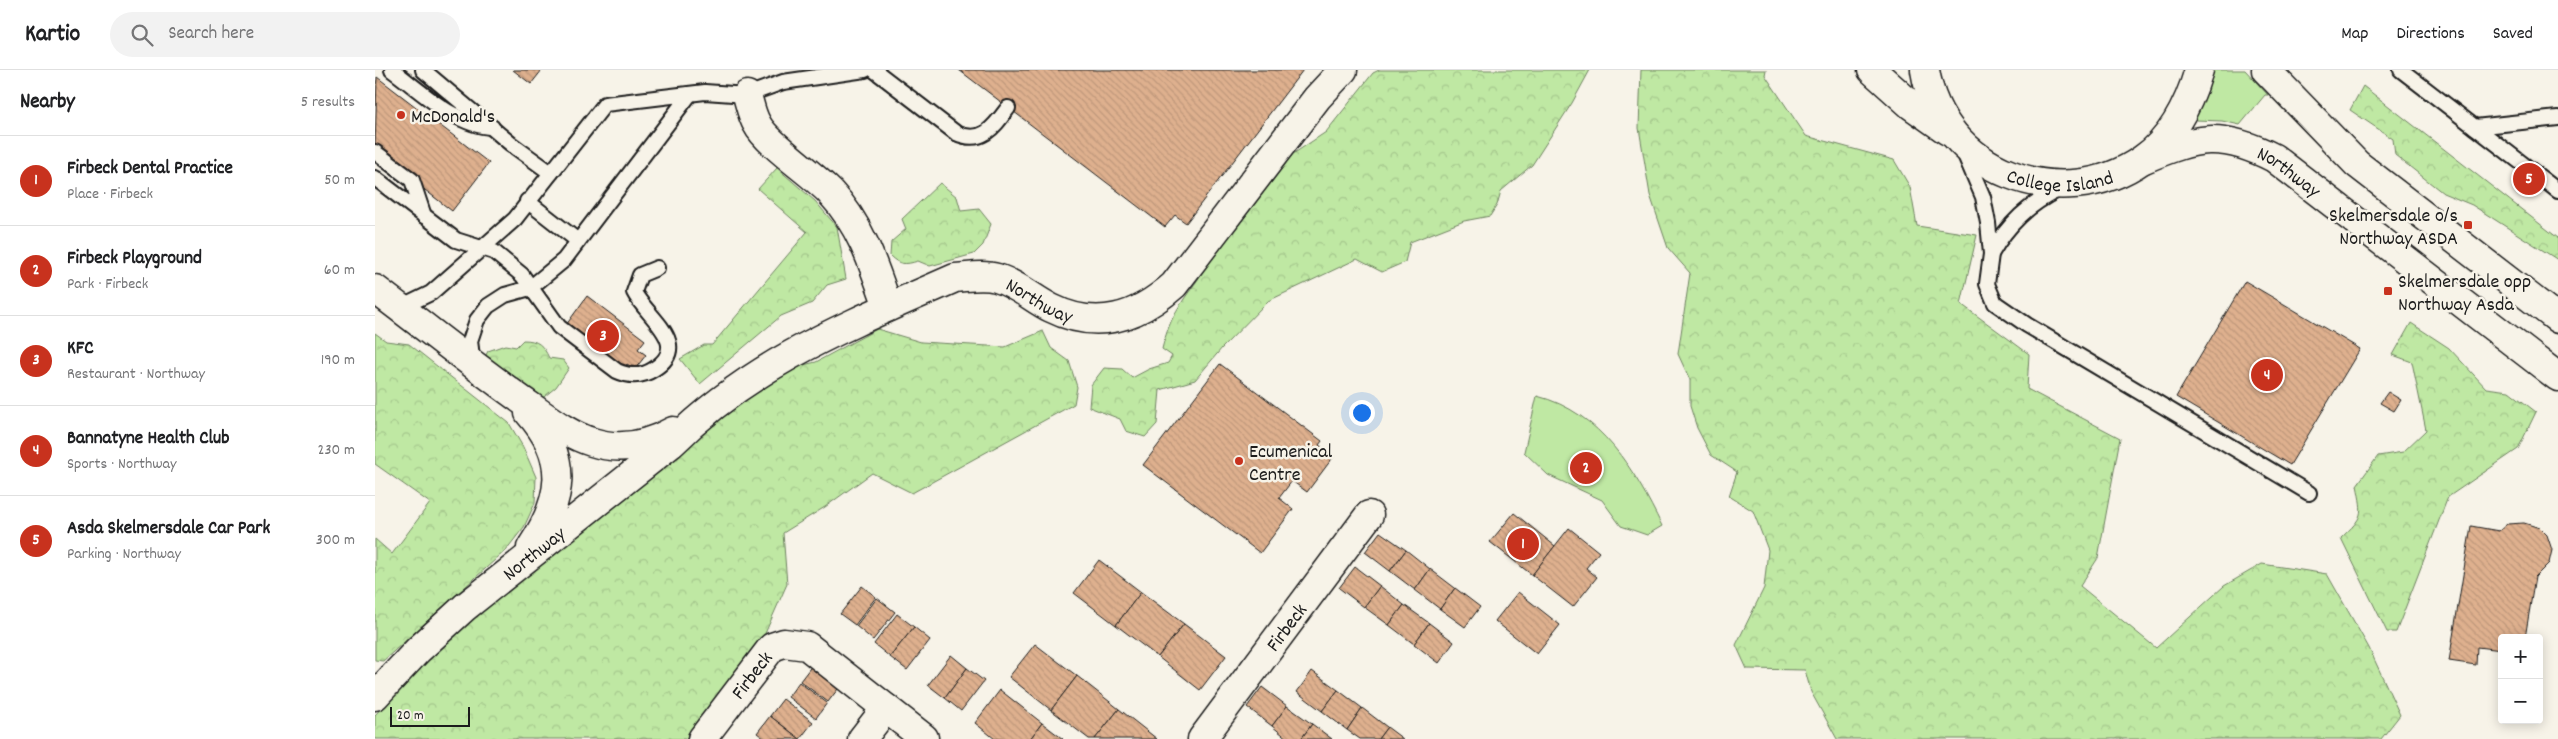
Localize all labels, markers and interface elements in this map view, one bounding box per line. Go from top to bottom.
search box [110,12,460,57]
text: Kartio [25,18,80,52]
icon: search [128,21,156,49]
text: Search here [168,21,254,48]
text: Map [2341,22,2368,47]
text: Directions [2396,22,2465,47]
text: Saved [2493,22,2533,47]
text: Nearby [20,88,75,118]
text: 5 results [301,91,355,114]
place label: McDonald's [411,104,495,132]
marker: McDonald's [395,109,407,121]
street label: Northway [2252,141,2326,206]
text: Firbeck Dental Practice [67,156,233,183]
pin: 5 [2513,160,2545,198]
street label: College Island [2002,163,2118,201]
text: 1 [34,169,38,192]
text: 50 m [324,169,355,192]
text: Place · Firbeck [67,183,153,206]
place label: Skelmersdale o/s Northway ASDA [2329,203,2458,254]
marker: Skelmersdale o/s Northway ASDA [2462,219,2474,231]
text: Firbeck Playground [67,246,202,273]
text: 2 [33,259,40,282]
text: 60 m [324,259,355,282]
place label: Skelmersdale opp Northway Asda [2398,269,2531,320]
street label: Northway [1000,272,1076,333]
text: Park · Firbeck [67,273,148,296]
marker: Skelmersdale opp Northway Asda [2382,285,2394,297]
pin: 3 [587,317,619,355]
text: KFC [67,336,94,363]
text: 3 [32,349,40,372]
text: 190 m [321,349,355,372]
pin: 4 [2251,356,2283,394]
text: Restaurant · Northway [67,363,205,386]
your location [1349,400,1375,426]
text: Bannatyne Health Club [67,426,230,453]
text: 4 [33,439,39,462]
text: 230 m [318,439,355,462]
place label: Ecumenical Centre [1249,439,1333,490]
pin: 2 [1570,449,1602,487]
text: Sports · Northway [67,453,177,476]
marker: Ecumenical Centre [1233,455,1245,467]
text: Asda Skelmersdale Car Park [67,516,270,543]
street label: Northway [498,521,573,589]
pin: 1 [1507,525,1539,563]
text: 5 [32,529,40,552]
text: 300 m [316,529,355,552]
text: Parking · Northway [67,543,181,566]
street label: Firbeck [1261,599,1315,658]
map controls [2498,634,2543,724]
button: + [2498,634,2543,679]
street label: Firbeck [726,646,781,706]
button: − [2498,679,2543,724]
scale bar [390,704,470,727]
text: 20 m [397,706,424,726]

